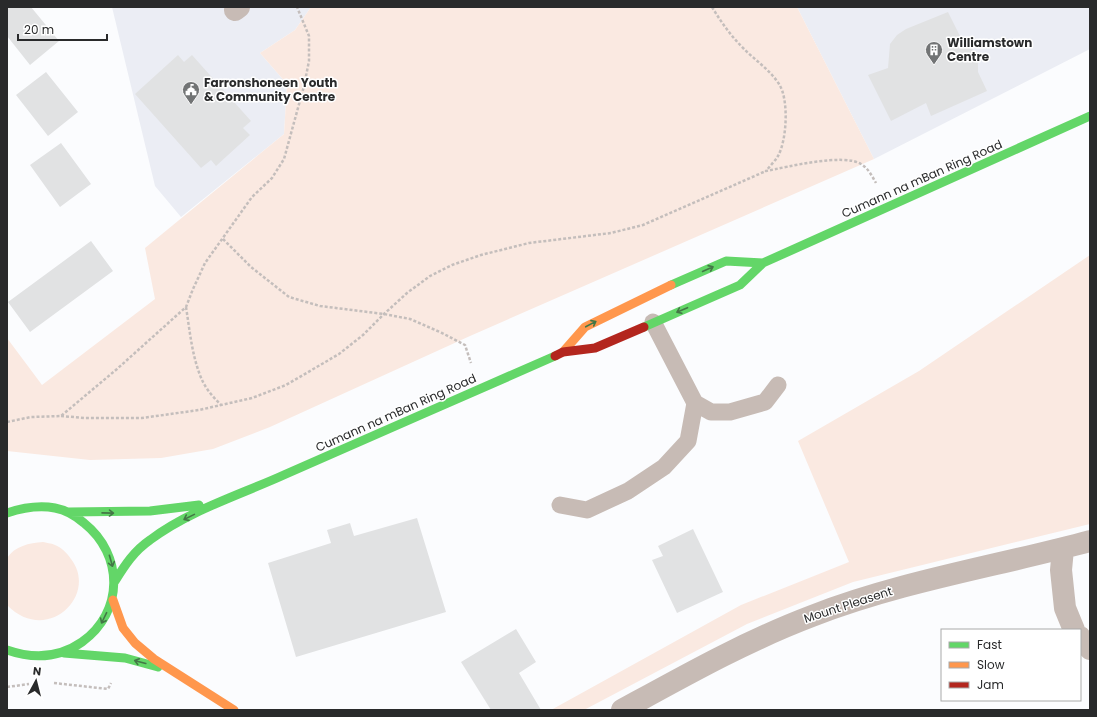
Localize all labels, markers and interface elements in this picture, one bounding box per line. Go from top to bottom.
scale bar [18,16,107,42]
text: 20 m [24,21,54,38]
place label: Williamstown Centre [947,34,1032,65]
building icon: Williamstown Centre [924,40,944,65]
place label: Farronshoneen Youth & Community Centre [204,74,337,105]
public building icon: Farronshoneen Youth & Community Centre [181,80,201,105]
street label: Cumann na mBan Ring Road [839,135,1005,222]
one-way arrow [702,265,714,272]
one-way arrow [676,307,688,314]
one-way arrow [584,320,596,328]
street label: Cumann na mBan Ring Road [313,369,479,456]
one-way arrow [101,509,114,517]
one-way arrow [184,514,196,521]
one-way arrow [108,554,115,567]
street label: Mount Pleasent [801,582,894,627]
one-way arrow [100,612,107,624]
legend [941,629,1081,701]
text: Fast [977,636,1002,653]
text: Slow [977,656,1005,673]
one-way arrow [134,658,147,665]
north arrow [16,661,56,701]
text: N [32,663,42,680]
text: Jam [977,676,1004,693]

